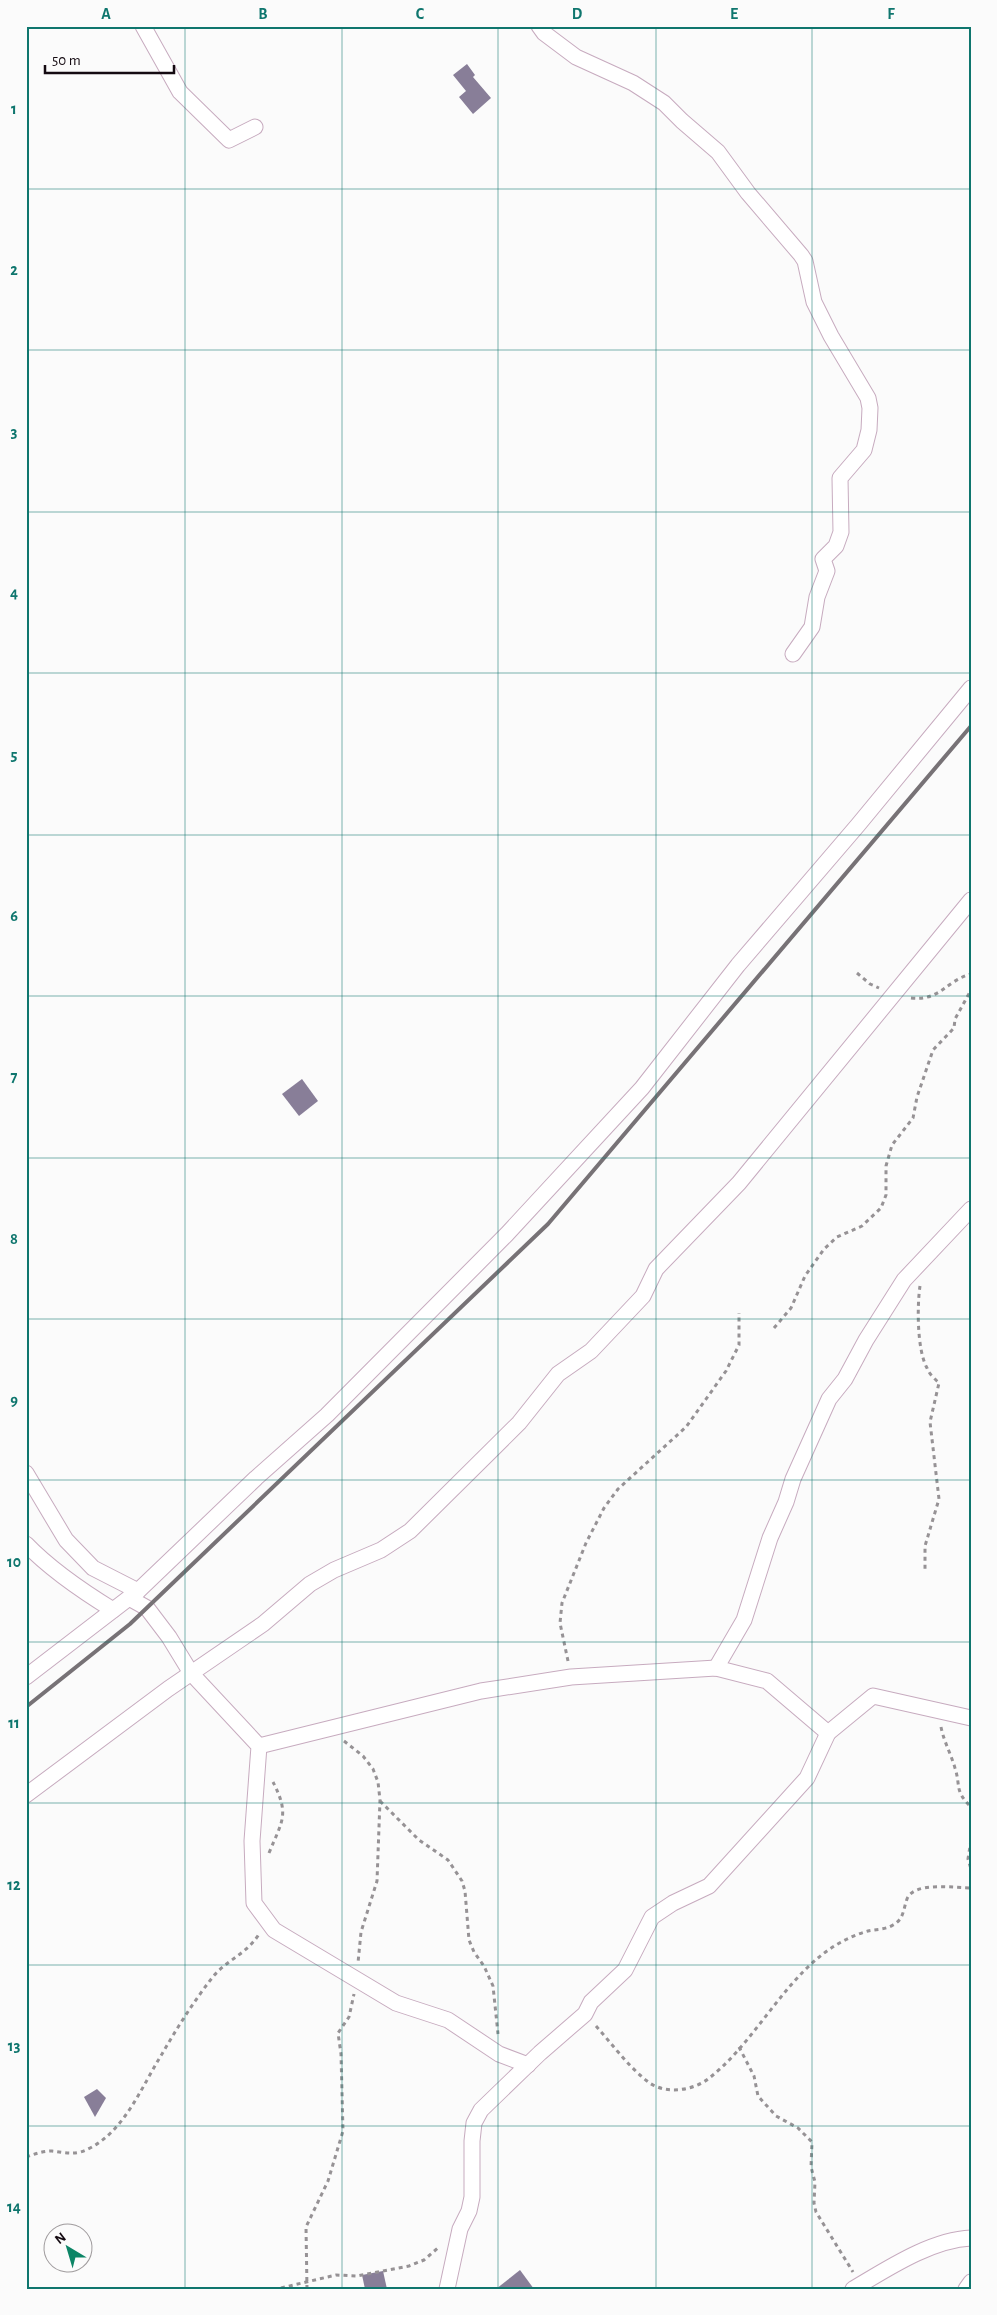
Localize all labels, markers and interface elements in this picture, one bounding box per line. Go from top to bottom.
text: A [101,6,111,22]
text: B [258,6,268,22]
text: C [416,6,425,22]
text: D [572,6,583,22]
text: E [730,6,738,22]
text: F [887,6,895,22]
scale bar [45,42,174,74]
text: 50 m [52,53,81,68]
text: 1 [11,101,17,117]
text: 2 [10,262,18,278]
text: 3 [11,424,18,440]
text: 4 [10,585,18,601]
text: 5 [11,747,18,763]
text: 6 [10,908,18,924]
text: 7 [11,1069,18,1085]
text: 8 [10,1231,18,1247]
text: 9 [10,1392,18,1408]
text: 10 [7,1554,21,1570]
text: 11 [8,1715,20,1731]
text: 12 [7,1877,21,1893]
text: 13 [8,2038,20,2054]
text: 14 [7,2199,21,2215]
north arrow [42,2222,92,2272]
text: N [52,2230,69,2247]

